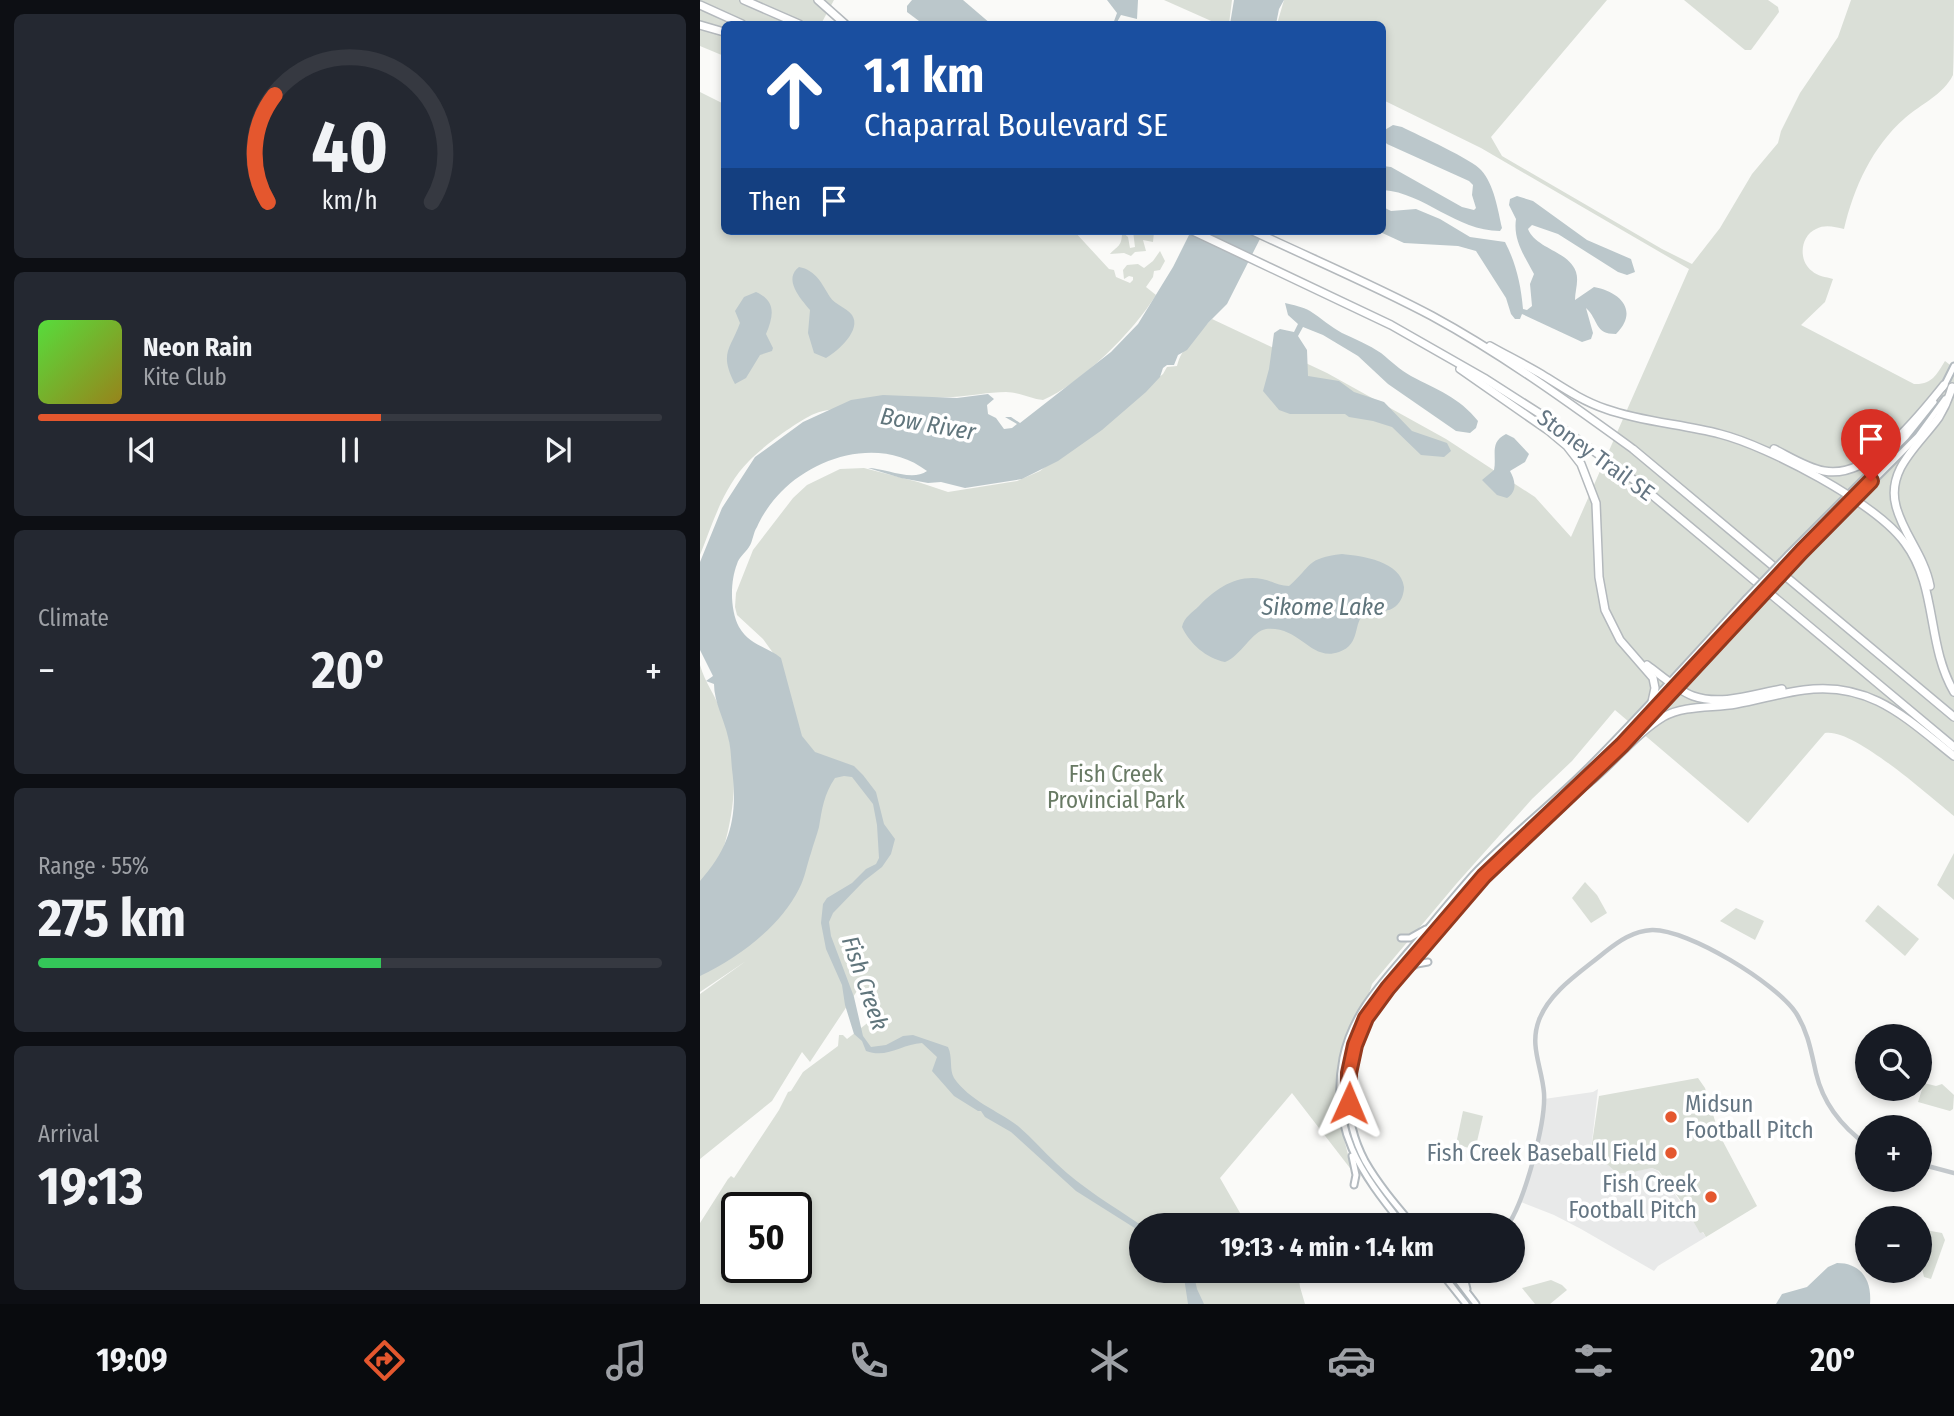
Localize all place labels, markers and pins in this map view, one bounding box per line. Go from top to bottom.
pin [1841,409,1901,481]
place label: Midsun Football Pitch [1685,1090,1814,1144]
marker: Midsun Football Pitch [1663,1109,1679,1125]
place label: Fish Creek Baseball Field [1427,1139,1657,1167]
marker: Fish Creek Baseball Field [1663,1145,1679,1161]
place label: Fish Creek Football Pitch [1568,1170,1697,1224]
marker: Fish Creek Football Pitch [1703,1189,1719,1205]

